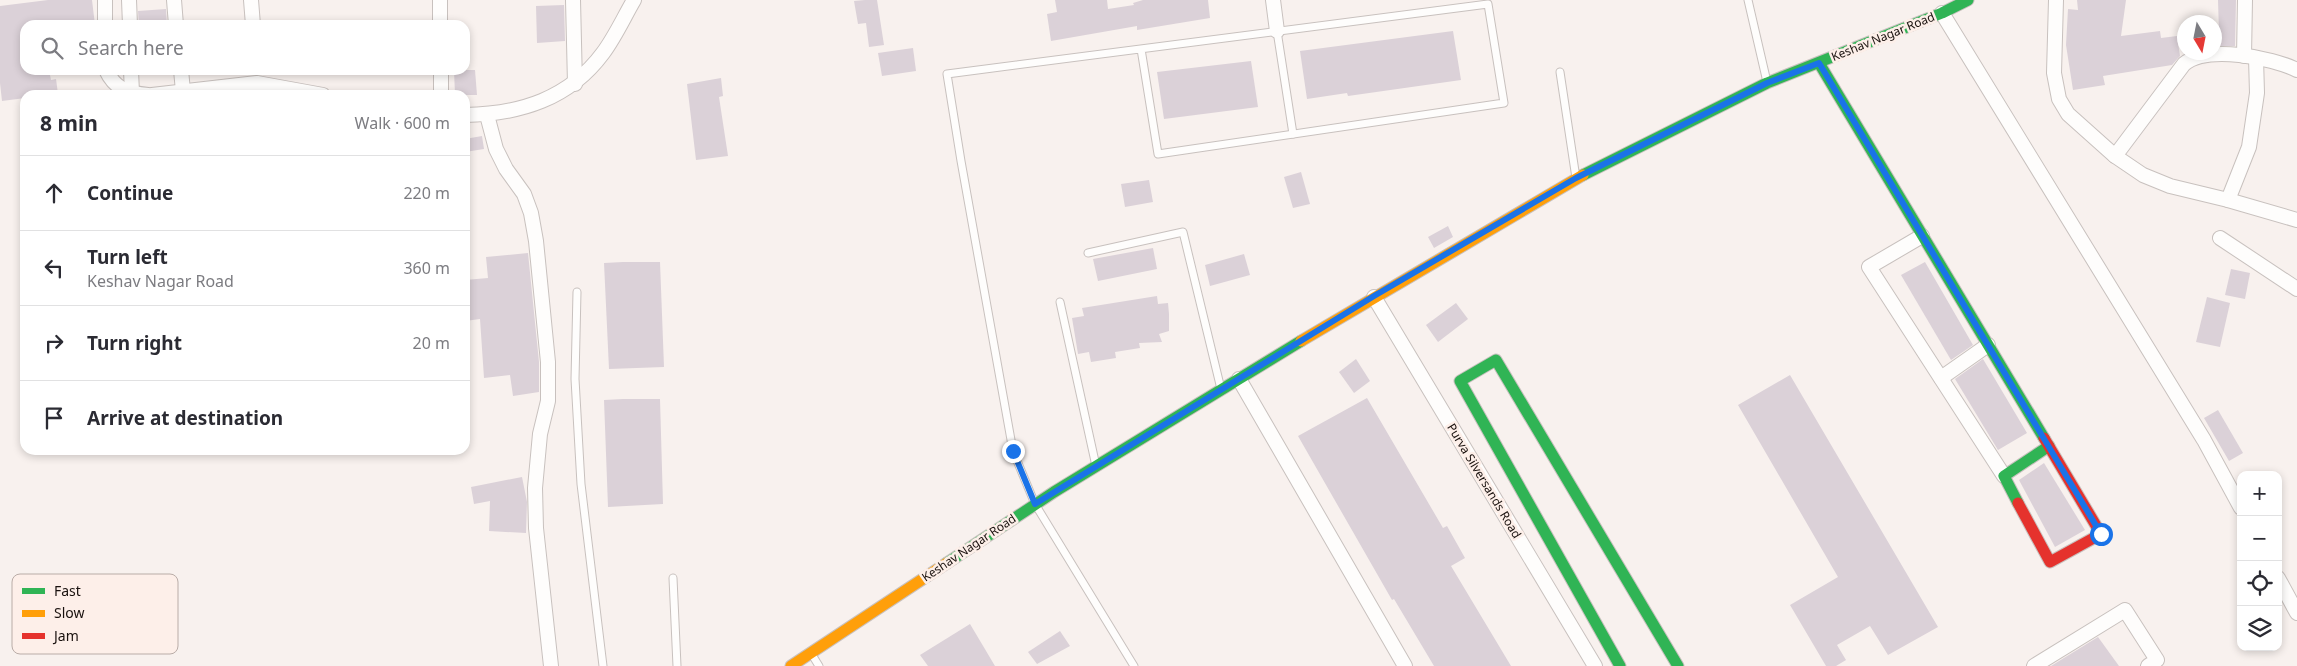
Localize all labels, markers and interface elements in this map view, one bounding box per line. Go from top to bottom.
street label: Keshav Nagar Road [1829,8,1937,65]
north arrow [2177,15,2222,60]
search box [20,20,470,75]
icon: search [38,34,66,62]
text: Search here [78,35,184,61]
text: 8 min [40,109,98,137]
text: Walk · 600 m [355,112,450,134]
icon: ahead [40,179,68,207]
text: Continue [87,180,173,206]
text: 220 m [403,182,450,204]
text: Turn left [87,244,168,270]
icon: left [40,254,68,282]
text: 360 m [403,257,450,279]
text: Keshav Nagar Road [87,270,234,292]
icon: right [40,329,68,357]
text: Turn right [87,330,182,356]
text: 20 m [413,332,450,354]
icon: arrive [40,404,68,432]
text: Arrive at destination [87,405,283,431]
street label: Purva Silversands Road [1443,420,1525,541]
route end [1002,440,1025,463]
map controls [2237,471,2282,651]
button: + [2237,471,2282,516]
street label: Keshav Nagar Road [918,510,1019,585]
button: − [2237,516,2282,561]
route start [2090,523,2113,546]
button: locate [2237,561,2282,606]
legend [12,574,178,654]
text: Fast [54,581,81,600]
text: Slow [54,603,85,622]
button: layers [2237,606,2282,651]
text: Jam [52,626,79,645]

